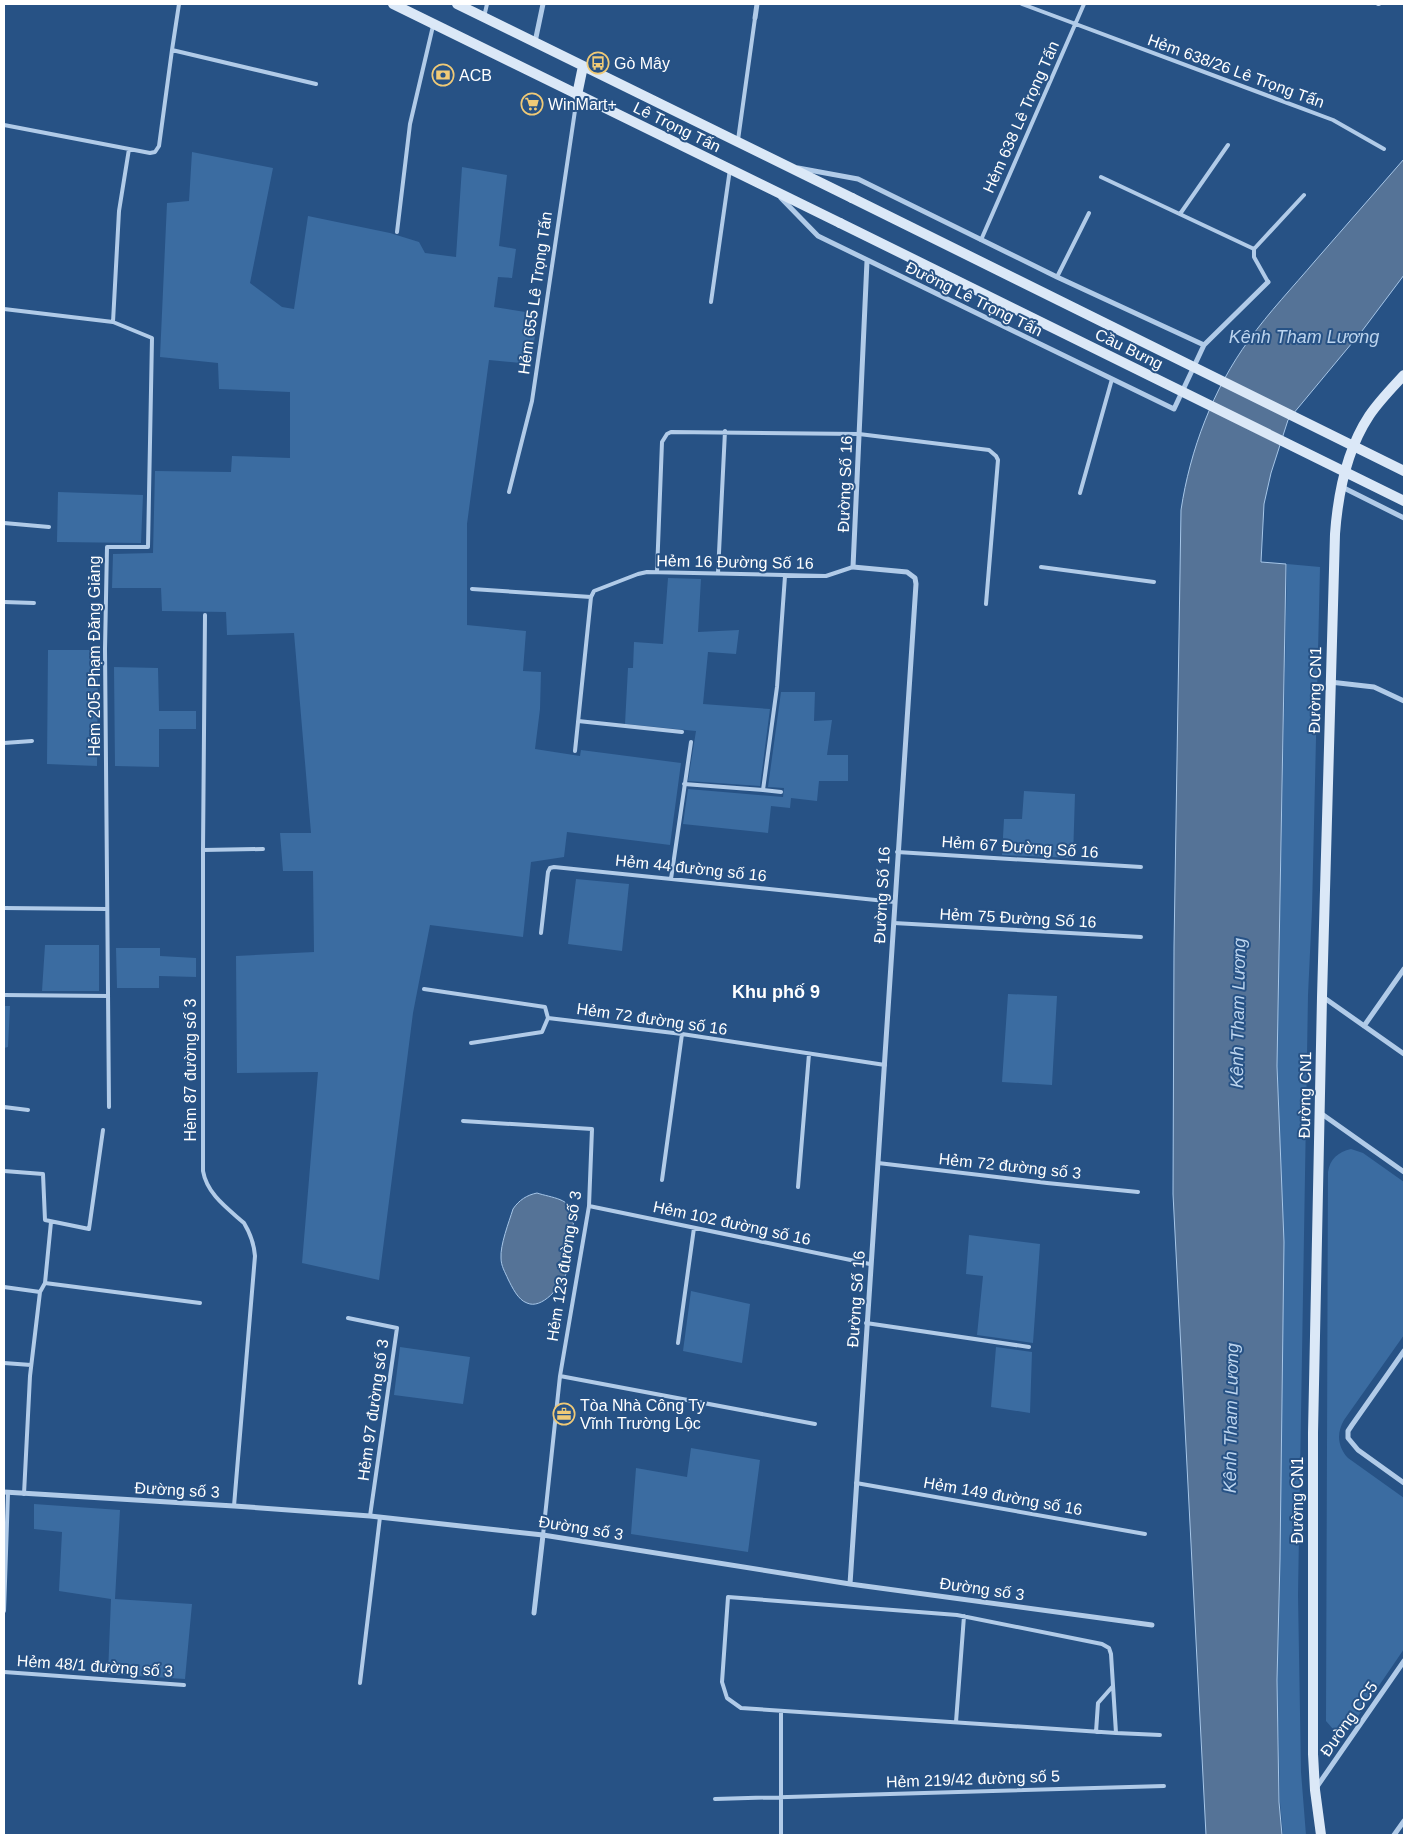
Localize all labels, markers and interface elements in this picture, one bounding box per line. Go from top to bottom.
street label: Hẻm 638/26 Lê Trọng Tấn [1145,31,1327,111]
street label: Hẻm 638 Lê Trọng Tấn [980,39,1062,195]
bus stop icon: Gò Mây [586,51,610,75]
place label: Gò Mây [614,55,670,72]
bank icon: ACB [431,63,455,87]
place label: ACB [459,67,492,84]
supermarket icon: WinMart+ [520,92,544,116]
place label: WinMart+ [548,96,617,113]
street label: Lê Trọng Tấn [631,99,723,155]
street label: Hẻm 655 Lê Trọng Tấn [515,210,555,376]
street label: Đường Lê Trọng Tấn [903,259,1045,339]
street label: Cầu Bưng [1092,325,1166,373]
water label: Kênh Tham Lương [1229,327,1379,347]
street label: Đường Số 16 [835,435,855,533]
street label: Hẻm 16 Đường Số 16 [656,552,814,572]
street label: Hẻm 205 Phạm Đăng Giảng [86,556,103,757]
street label: Đường CN1 [1306,646,1324,734]
street label: Hẻm 67 Đường Số 16 [941,833,1099,861]
street label: Đường Số 16 [871,846,893,944]
street label: Hẻm 44 đường số 16 [615,852,768,884]
street label: Hẻm 75 Đường Số 16 [939,905,1097,931]
water label: Kênh Tham Lương [1227,938,1249,1088]
district label: Khu phố 9 [732,982,820,1002]
street label: Hẻm 87 đường số 3 [182,998,199,1142]
street label: Hẻm 72 đường số 16 [576,1000,729,1038]
street label: Đường CN1 [1296,1051,1314,1139]
street label: Hẻm 72 đường số 3 [938,1150,1082,1182]
street label: Hẻm 123 đường số 3 [544,1190,584,1342]
street label: Hẻm 102 đường số 16 [652,1198,813,1248]
street label: Đường Số 16 [844,1250,868,1348]
street label: Hẻm 97 đường số 3 [355,1338,391,1482]
water label: Kênh Tham Lương [1220,1343,1242,1493]
place label: Tòa Nhà Công Ty Vĩnh Trường Lộc [580,1397,705,1432]
office icon: Tòa Nhà Công Ty Vĩnh Trường Lộc [552,1402,576,1426]
street label: Đường CN1 [1289,1456,1306,1544]
street label: Hẻm 149 đường số 16 [922,1474,1084,1518]
street label: Đường số 3 [134,1479,220,1501]
street label: Đường số 3 [538,1513,625,1543]
street label: Đường số 3 [939,1575,1025,1603]
street label: Hẻm 48/1 đường số 3 [16,1652,174,1680]
street label: Đường CC5 [1317,1678,1381,1760]
street label: Hẻm 219/42 đường số 5 [886,1767,1060,1791]

